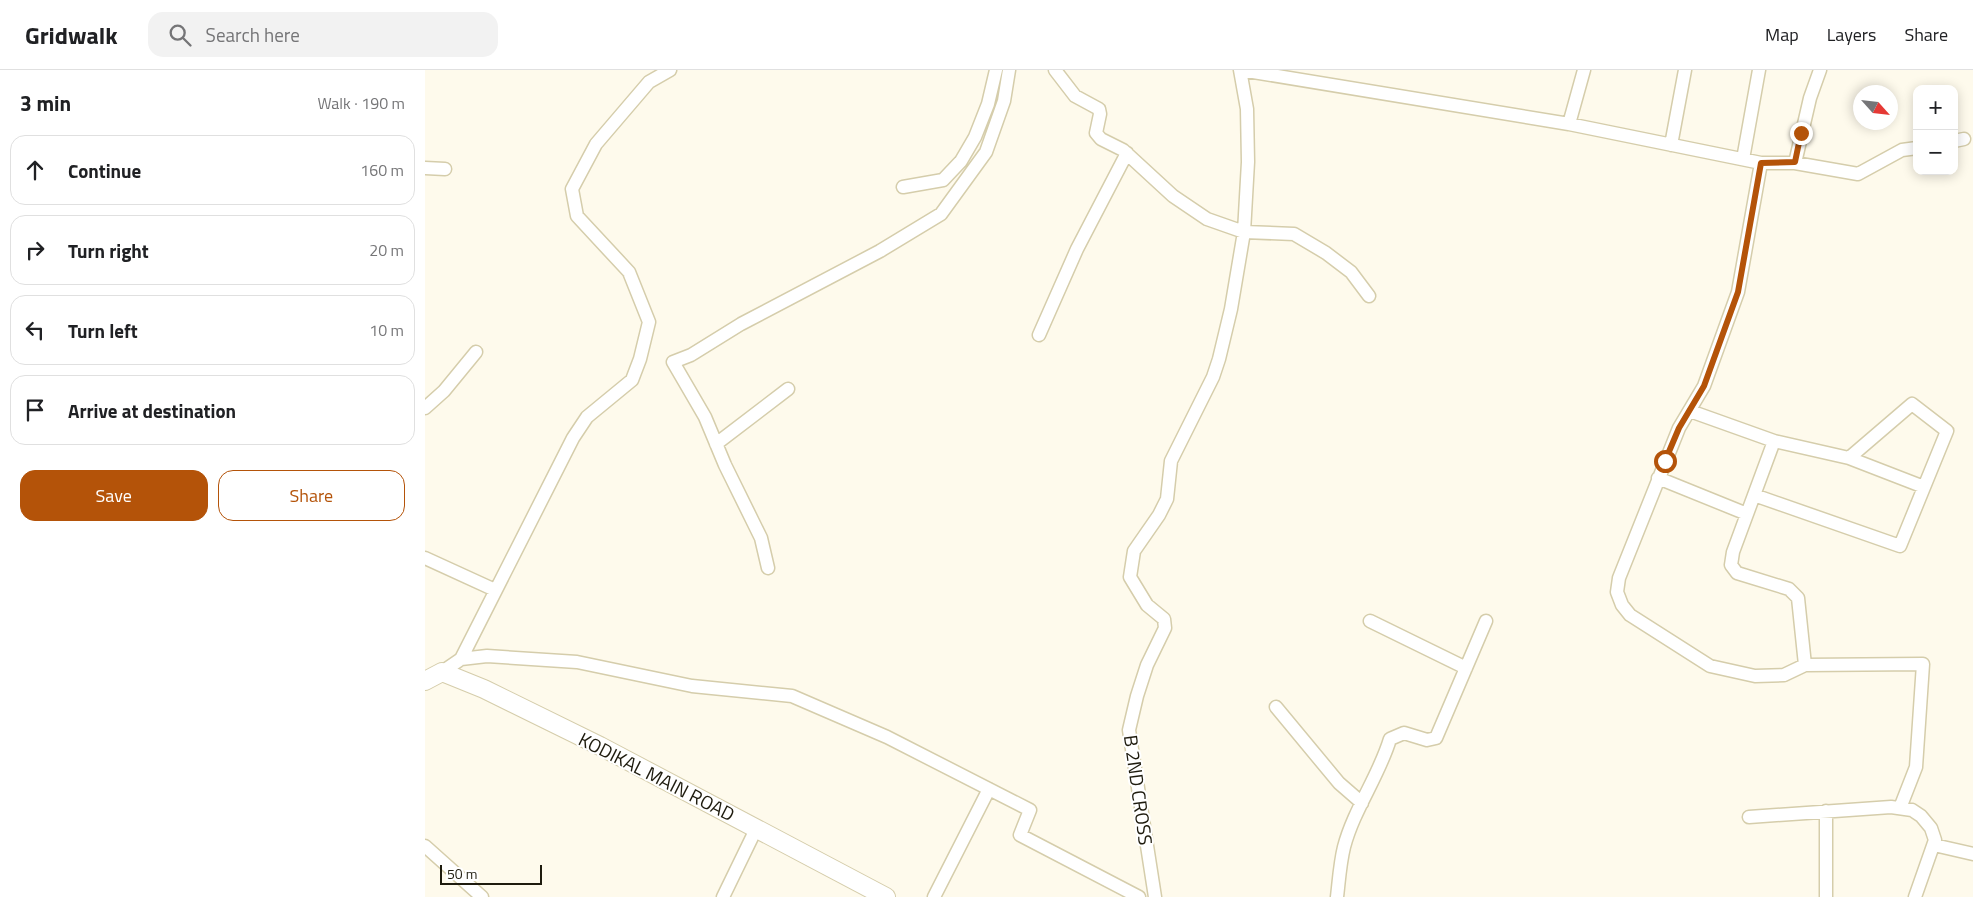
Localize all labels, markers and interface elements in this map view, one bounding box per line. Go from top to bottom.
search box [148,12,498,57]
text: Gridwalk [25,17,118,53]
text: Search here [206,20,300,49]
icon: search [166,21,194,49]
text: Map [1765,21,1799,48]
text: Layers [1827,21,1876,48]
text: Share [1904,21,1948,48]
north arrow [1853,85,1898,130]
map controls [1913,85,1958,175]
button: + [1913,85,1958,130]
text: 3 min [20,87,71,119]
text: Walk · 190 m [317,91,405,115]
route end [1790,122,1813,145]
button: − [1913,130,1958,175]
icon: ahead [21,156,49,184]
text: Continue [68,156,141,185]
text: 160 m [360,158,404,182]
icon: right [21,236,49,264]
text: Turn right [68,236,149,265]
text: 20 m [369,238,404,262]
icon: left [21,316,49,344]
text: Turn left [68,316,138,345]
text: 10 m [369,318,404,342]
icon: arrive [21,396,49,424]
text: Arrive at destination [68,396,236,425]
route start [1654,450,1677,473]
button: Save [20,470,208,521]
button: Share [218,470,405,521]
street label: KODIKAL MAIN ROAD [574,724,740,828]
street label: B 2ND CROSS [1117,733,1161,847]
scale bar [440,862,543,885]
text: 50 m [447,863,477,884]

